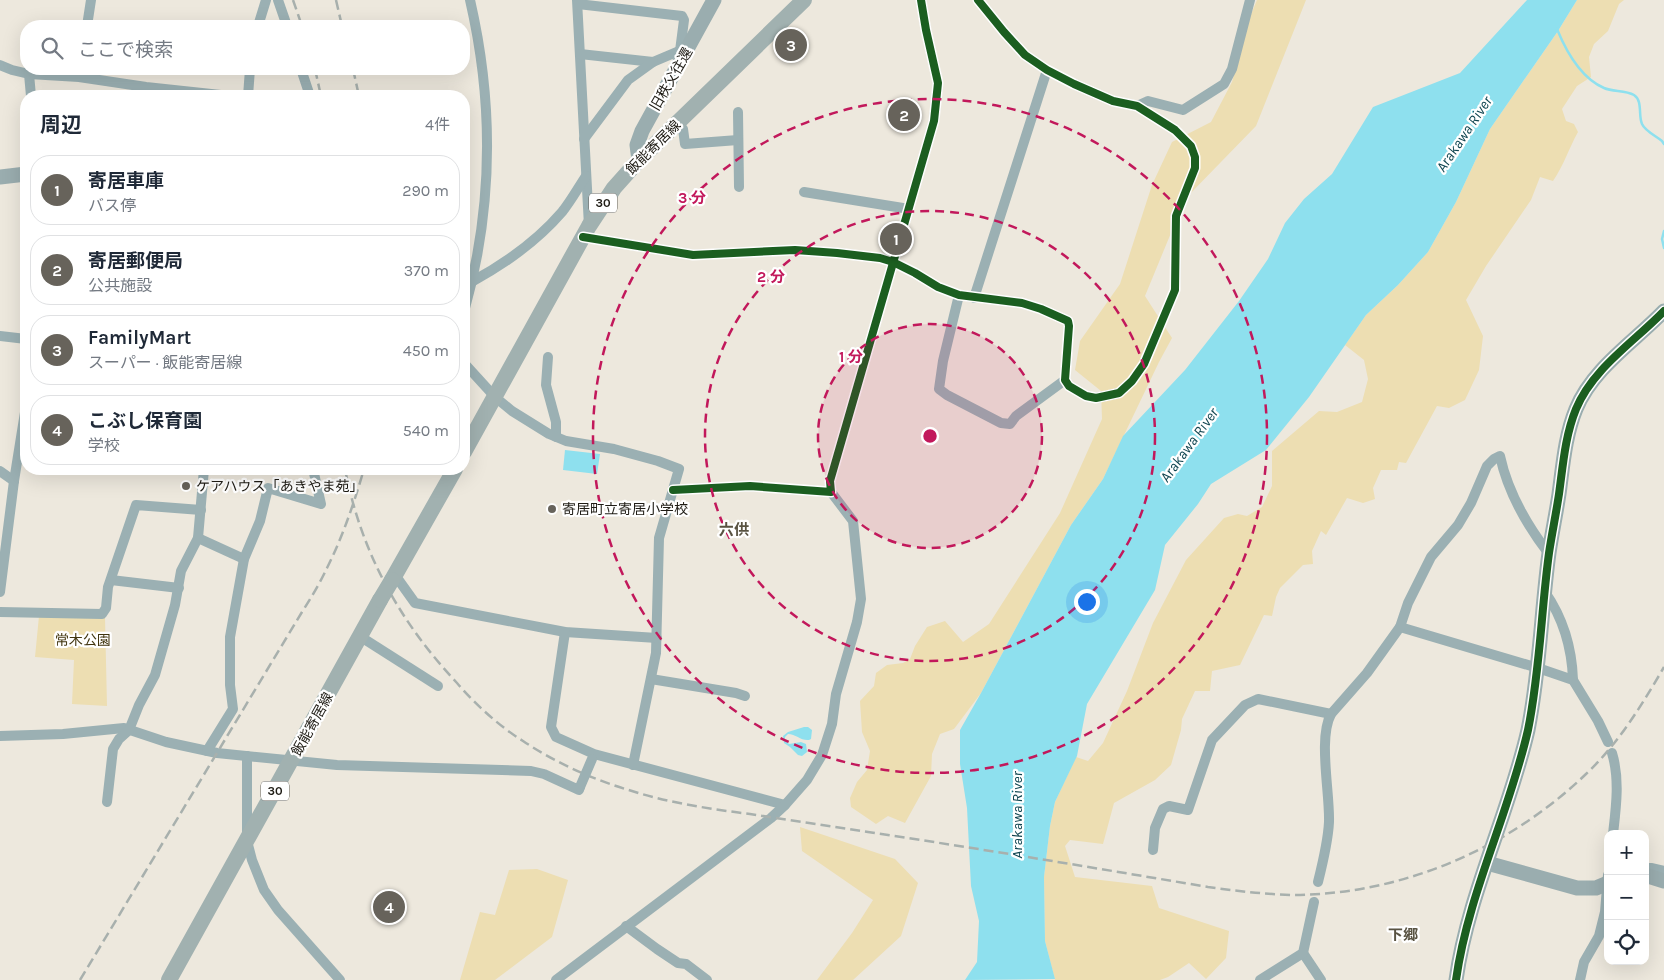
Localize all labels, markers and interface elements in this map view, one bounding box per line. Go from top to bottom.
search box [20,20,470,75]
pin: 3 [775,26,807,64]
icon: search [38,34,66,62]
text: ここで検索 [78,39,173,61]
street label: 旧秩父往還 [647,45,696,114]
water label: Arakawa River [1432,92,1496,175]
pin: 2 [888,96,920,134]
text: 周辺 [40,113,82,137]
text: 4件 [425,115,450,134]
street label: 飯能寄居線 [623,117,684,178]
text: 寄居車庫 [88,170,164,192]
text: 1 [54,181,60,200]
text: 290 m [402,181,449,200]
text: 3 分 [678,189,706,207]
road number: 30 [589,194,617,212]
text: バス停 [88,196,136,215]
pin: 1 [880,220,912,258]
text: 寄居郵便局 [88,250,183,272]
text: 2 [52,261,62,280]
text: 370 m [404,261,449,280]
text: 2 分 [757,268,785,286]
text: 公共施設 [88,276,152,295]
text: FamilyMart [88,327,191,349]
text: 3 [52,341,62,360]
text: 450 m [403,341,449,360]
text: 1 分 [839,348,863,366]
text: スーパー · 飯能寄居線 [88,353,242,372]
water label: Arakawa River [1156,404,1222,486]
text: こぶし保育園 [88,410,202,432]
text: 4 [52,421,62,440]
text: 540 m [403,421,449,440]
centre of rings [921,427,939,445]
text: 学校 [88,436,120,455]
place label: ケアハウス「あきやま苑」 [196,478,363,495]
marker: ケアハウス「あきやま苑」 [180,480,192,492]
place label: 寄居町立寄居小学校 [562,501,688,518]
marker: 寄居町立寄居小学校 [546,503,558,515]
district label: 六供 [719,521,749,539]
your location [1074,589,1100,615]
park label: 常木公園 [55,632,111,649]
street label: 飯能寄居線 [288,690,337,759]
water label: Arakawa River [1008,770,1026,859]
road number: 30 [261,781,289,800]
map controls [1604,830,1649,965]
button: + [1604,830,1649,875]
button: − [1604,875,1649,920]
pin: 4 [373,888,405,926]
button: locate [1604,920,1649,965]
district label: 下郷 [1388,926,1418,944]

